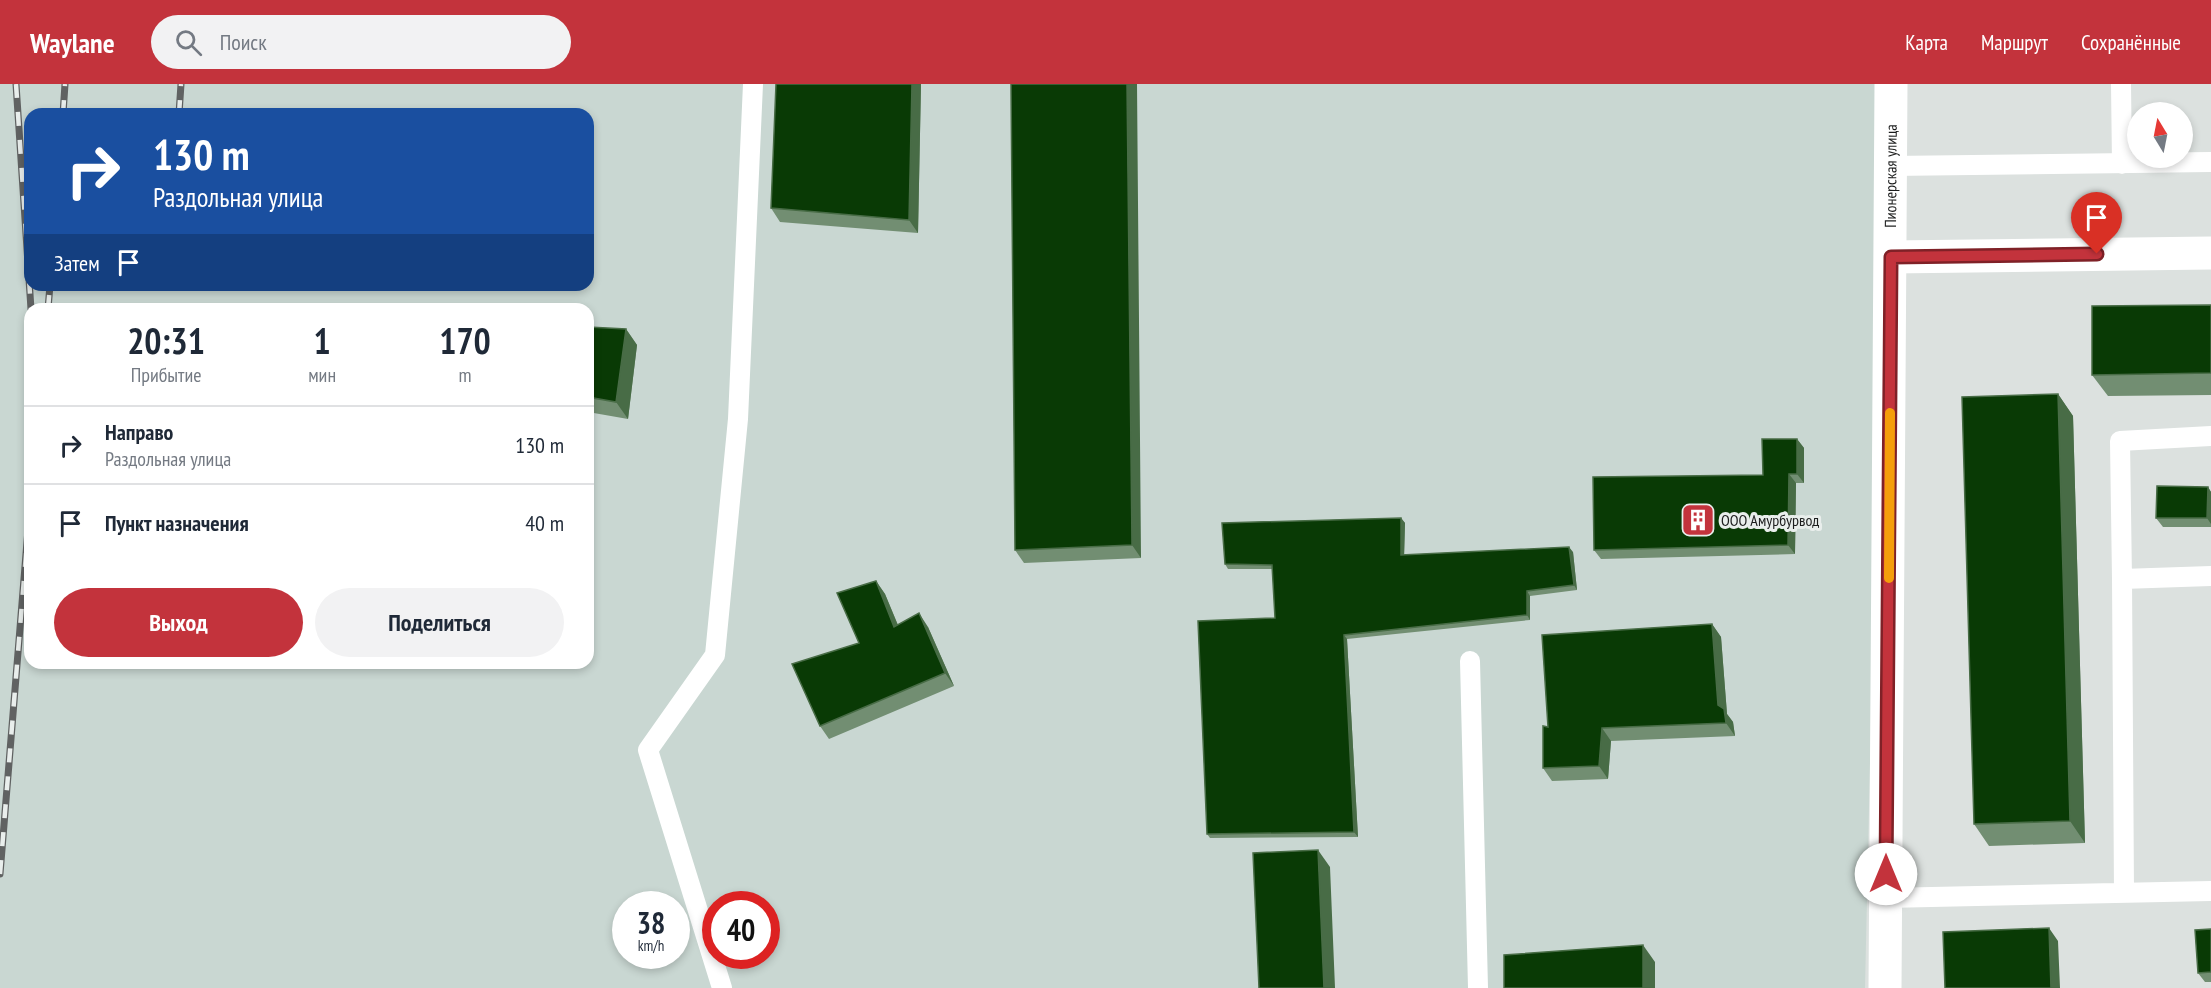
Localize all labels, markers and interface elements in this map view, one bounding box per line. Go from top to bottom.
search box [151,15,571,69]
text: Waylane [30,24,115,61]
icon: search [172,26,205,59]
text: Поиск [220,28,267,56]
text: Карта [1905,29,1948,56]
text: Маршрут [1981,29,2048,56]
text: Сохранённые [2081,29,2181,56]
north arrow [2127,102,2193,168]
map controls [2127,102,2193,168]
street label: Пионерская улица [1880,124,1901,228]
text: 130 m [153,127,250,182]
icon: right [54,132,132,210]
text: Раздольная улица [153,180,323,214]
pin [2071,192,2122,254]
icon: arrive [2080,201,2113,234]
icon: arrive [112,246,145,279]
text: Затем [54,249,100,277]
text: 20:31 [127,317,205,364]
text: 1 [314,317,331,364]
text: 170 [439,317,491,364]
text: Прибытие [131,362,202,388]
text: мин [308,362,336,388]
text: m [459,362,472,388]
text: Направо [105,418,173,446]
icon: right [54,429,87,462]
text: 130 m [515,431,564,459]
text: Раздольная улица [105,446,231,472]
building icon: ООО Амурбурвод [1680,502,1716,538]
icon: arrive [54,507,87,540]
text: Пункт назначения [105,509,249,537]
text: 40 m [525,509,564,537]
place label: ООО Амурбурвод [1721,510,1819,530]
button: Выход [54,588,303,657]
button: Поделиться [315,588,564,657]
position arrow [1854,842,1918,906]
speed limit sign: 40 [702,891,780,969]
text: 38 [637,903,665,942]
text: km/h [638,936,664,955]

